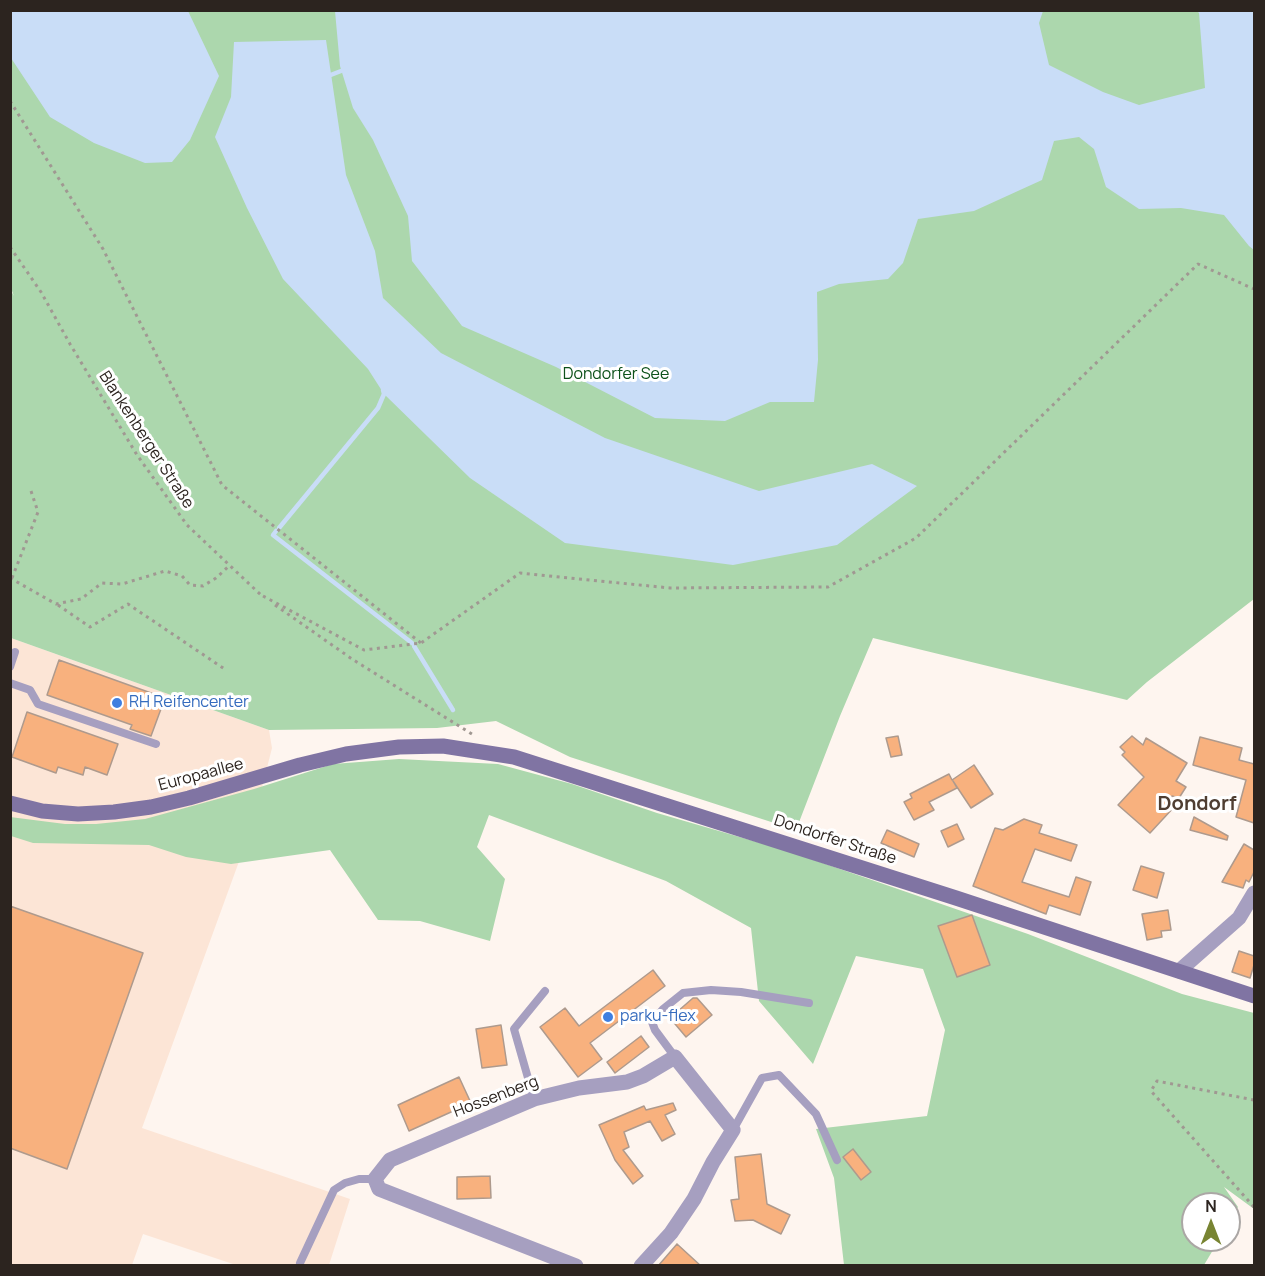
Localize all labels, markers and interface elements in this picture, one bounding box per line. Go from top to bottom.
park label: Dondorfer See [563,365,669,385]
street label: Blankenberger Straße [94,368,198,512]
place label: RH Reifencenter [129,693,249,713]
marker: RH Reifencenter [110,696,124,710]
street label: Europaallee [156,754,246,796]
district label: Dondorf [1158,792,1236,816]
street label: Dondorfer Straße [771,811,899,869]
place label: parku-flex [620,1007,696,1027]
marker: parku-flex [601,1010,615,1024]
street label: Hossenberg [451,1072,541,1122]
north arrow [1181,1192,1241,1252]
text: N [1205,1195,1217,1217]

